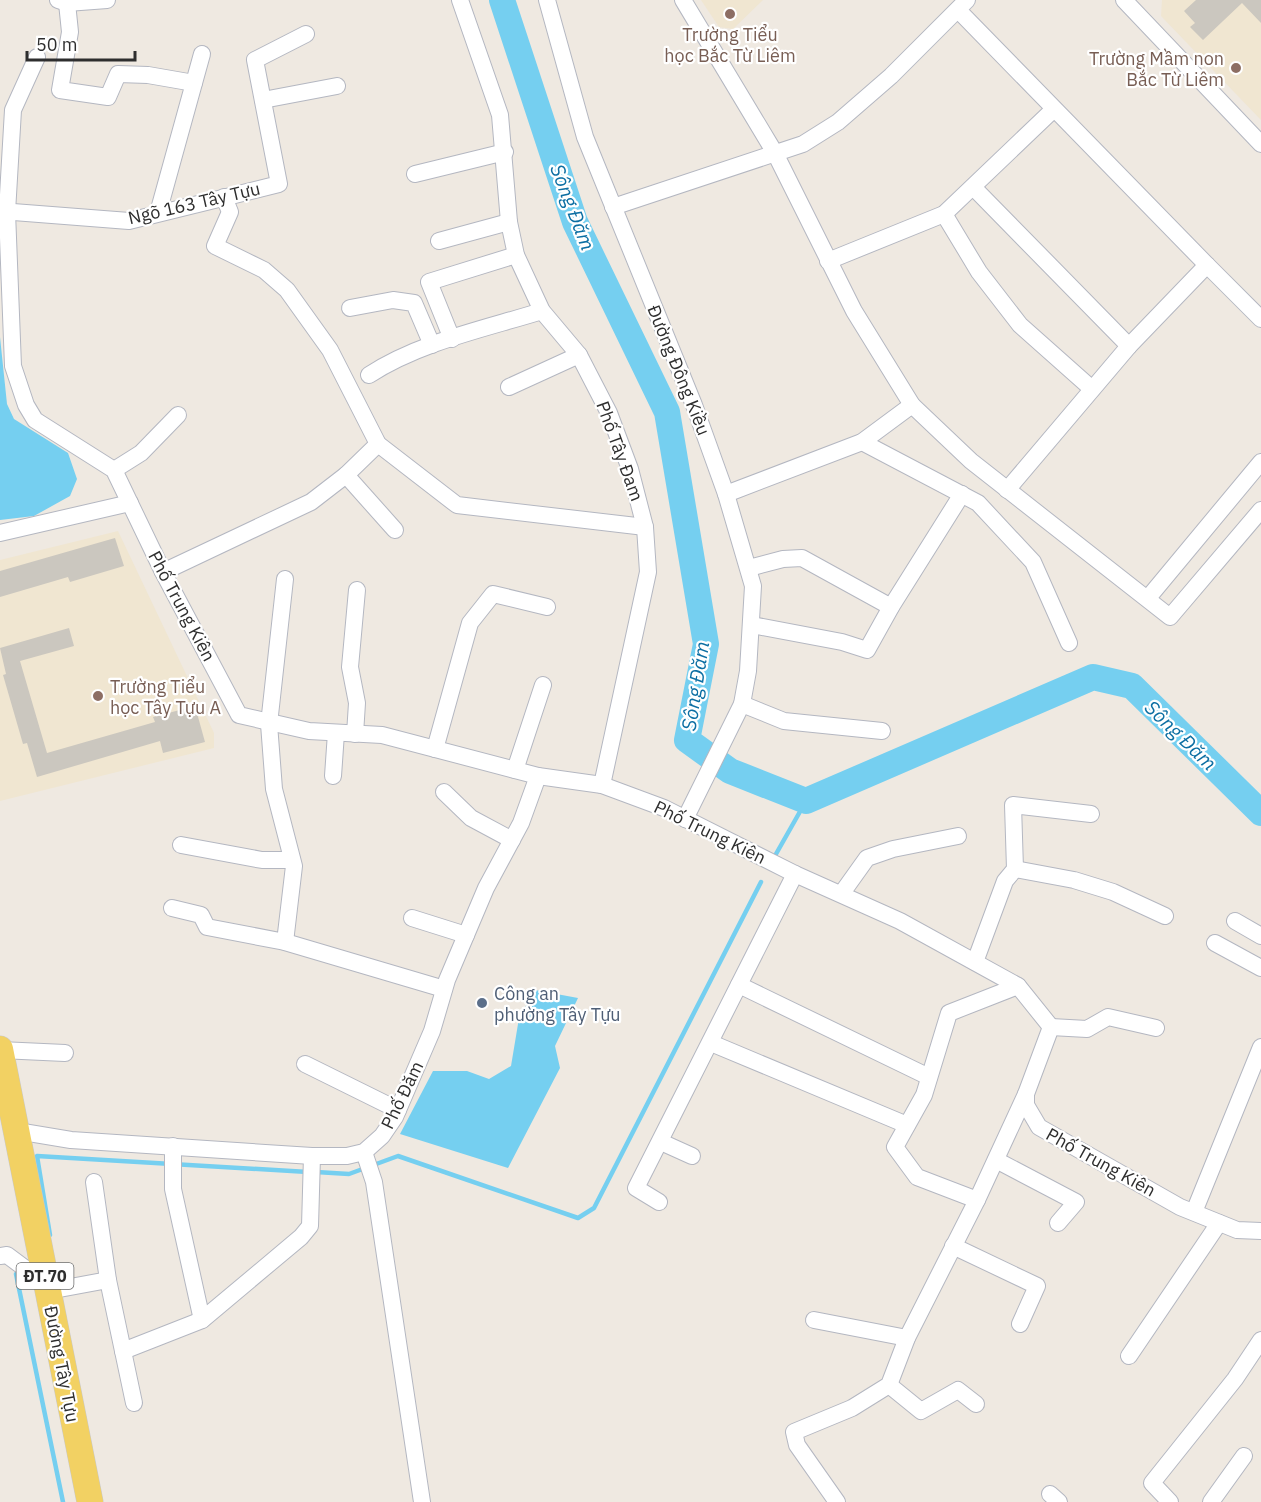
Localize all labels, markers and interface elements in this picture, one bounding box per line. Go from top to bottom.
marker: Trường Tiểu học Bắc Từ Liêm [723,7,737,21]
place label: Trường Tiểu học Bắc Từ Liêm [664,23,796,67]
scale bar [27,24,135,62]
text: 50 m [36,33,78,56]
place label: Trường Mầm non Bắc Từ Liêm [1089,47,1224,91]
marker: Trường Mầm non Bắc Từ Liêm [1229,61,1243,75]
water label: Sông Đăm [544,160,602,254]
street label: Ngõ 163 Tây Tựu [126,177,262,229]
street label: Đường Đông Kiều [642,301,716,439]
street label: Phố Tây Đam [591,398,649,504]
street label: Phố Trung Kiên [143,547,221,665]
water label: Sông Đăm [675,639,715,733]
place label: Trường Tiểu học Tây Tựu A [110,675,221,719]
marker: Trường Tiểu học Tây Tựu A [91,689,105,703]
water label: Sông Đăm [1139,694,1223,776]
street label: Phố Trung Kiên [650,795,770,869]
place label: Công an phường Tây Tựu [494,982,621,1026]
marker: Công an phường Tây Tựu [475,996,489,1010]
street label: Phố Đăm [376,1057,428,1133]
street label: Phố Trung Kiên [1042,1122,1160,1202]
road number: ĐT.70 [16,1263,74,1289]
street label: Đường Tây Tựu [39,1304,85,1424]

